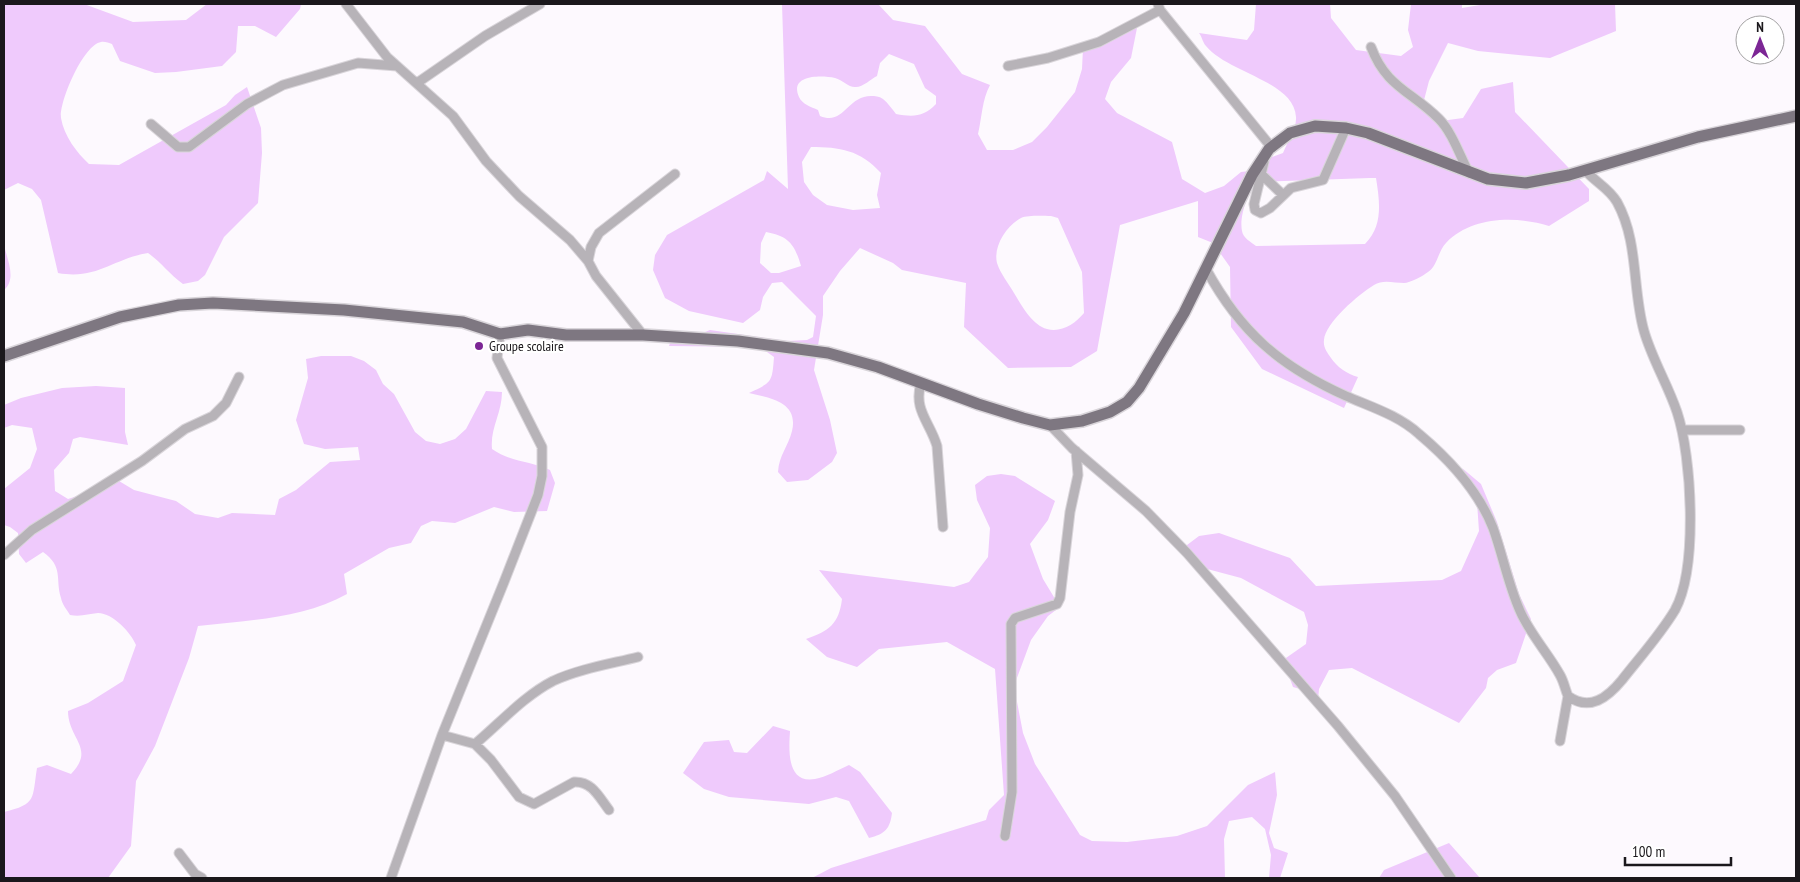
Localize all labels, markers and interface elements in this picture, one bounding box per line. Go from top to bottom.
north arrow [1735,15,1785,65]
text: N [1756,18,1764,36]
place label: Groupe scolaire [489,337,564,355]
marker: Groupe scolaire [473,340,485,352]
scale bar [1625,834,1731,866]
text: 100 m [1632,842,1665,861]

